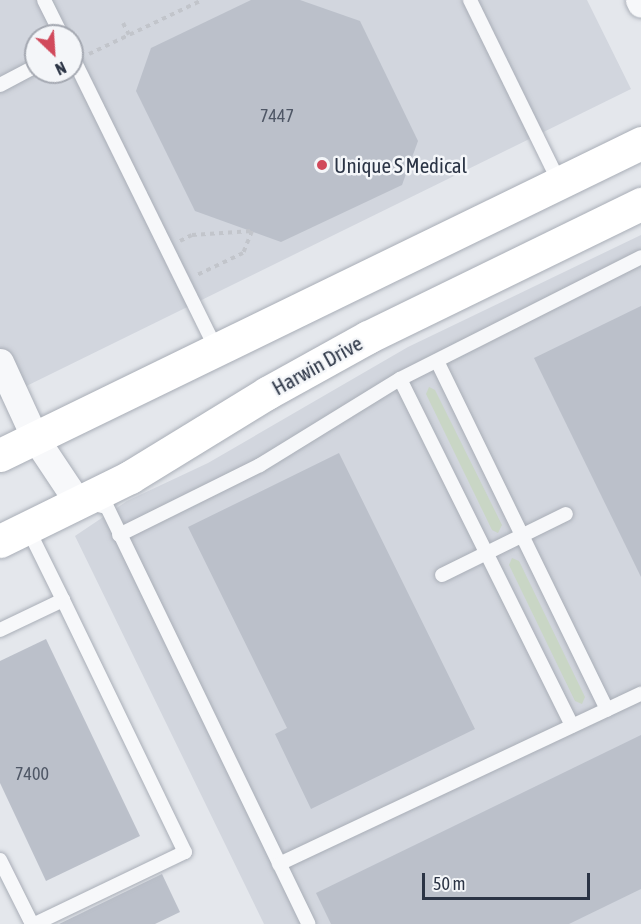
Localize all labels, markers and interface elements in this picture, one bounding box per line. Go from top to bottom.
north arrow [24,24,84,84]
text: N [53,58,69,79]
house number: 7447 [260,105,294,127]
place label: Unique S Medical [334,152,467,178]
marker: Unique S Medical [315,158,329,172]
street label: Harwin Drive [267,330,367,400]
house number: 7400 [15,763,49,785]
scale bar [425,861,593,899]
text: 50 m [433,873,465,894]

